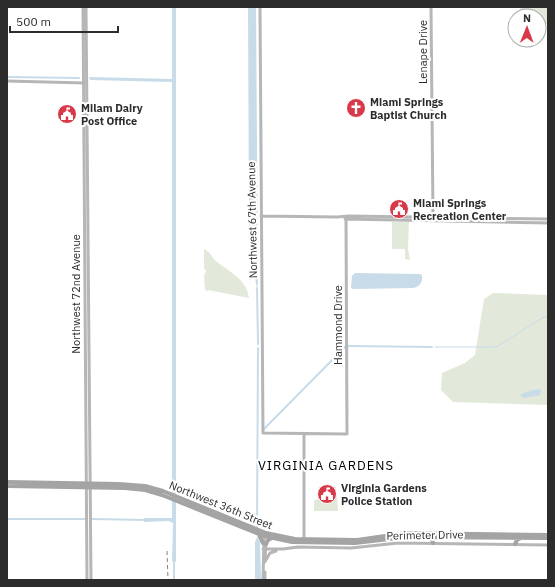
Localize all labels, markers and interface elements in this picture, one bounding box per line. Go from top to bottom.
scale bar [10,8,118,34]
north arrow [507,8,547,48]
text: N [523,11,531,25]
text: 500 m [16,14,51,29]
street label: Lenape Drive [416,20,430,84]
place label: Miami Springs Baptist Church [370,95,447,122]
church icon: Miami Springs Baptist Church [345,97,367,119]
place label: Milam Dairy Post Office [81,101,143,128]
public building icon: Milam Dairy Post Office [56,103,78,125]
street label: Northwest 67th Avenue [244,161,260,279]
place label: Miami Springs Recreation Center [413,196,507,223]
public building icon: Miami Springs Recreation Center [388,198,410,220]
street label: Northwest 72nd Avenue [69,234,83,354]
street label: Hammond Drive [331,285,345,365]
district label: VIRGINIA GARDENS [258,457,394,474]
street label: Northwest 36th Street [167,478,275,532]
place label: Virginia Gardens Police Station [341,481,427,508]
public building icon: Virginia Gardens Police Station [316,483,338,505]
street label: Perimeter Drive [386,527,464,543]

